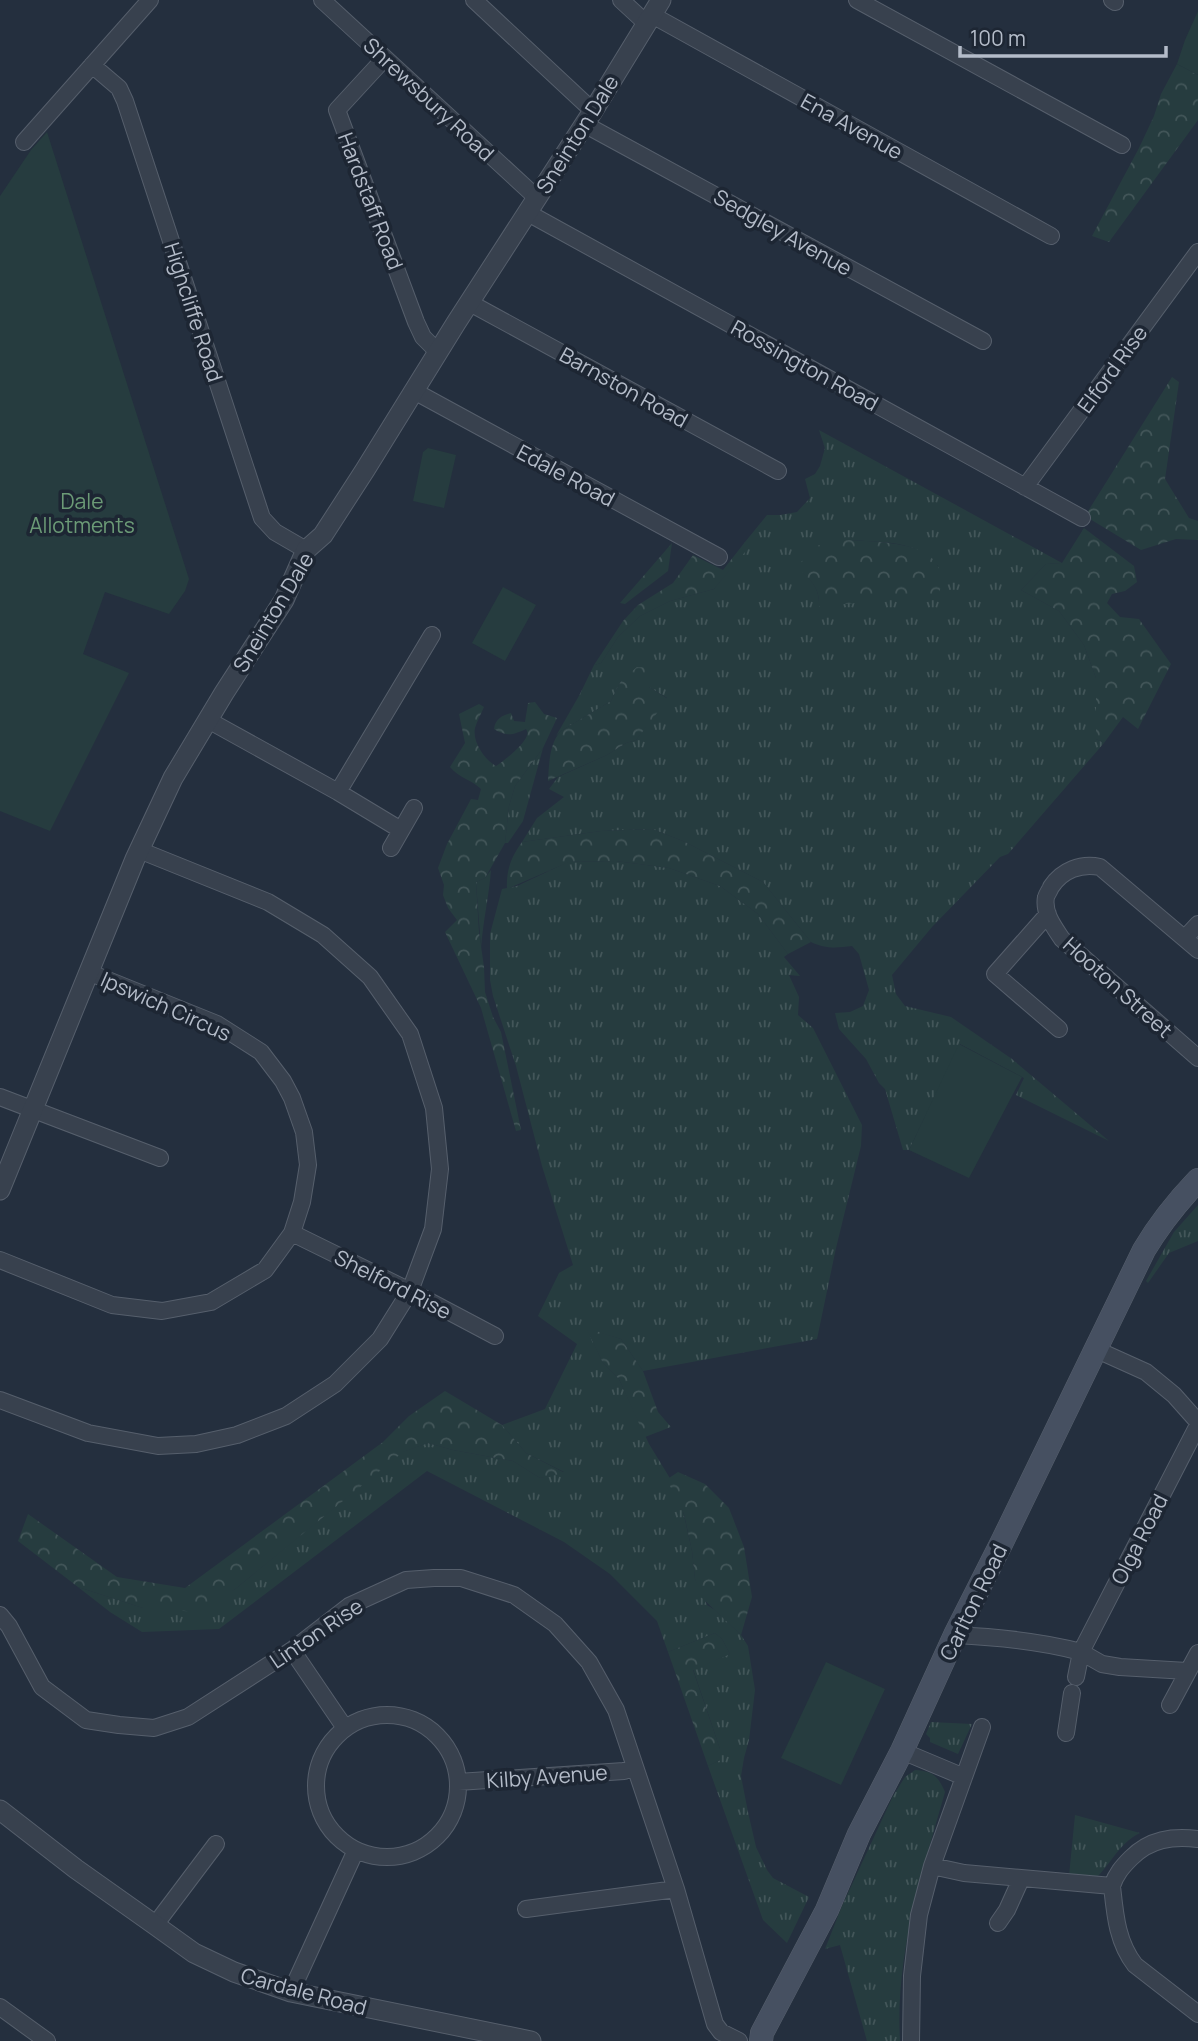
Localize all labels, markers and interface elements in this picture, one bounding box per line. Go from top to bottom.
scale bar [960,14,1166,58]
text: 100 m [970,24,1026,52]
street label: Shrewsbury Road [358,31,500,167]
street label: Sneinton Dale [529,69,625,199]
street label: Ena Avenue [796,87,908,165]
street label: Hardstaff Road [332,128,410,274]
street label: Sedgley Avenue [709,182,857,282]
street label: Highcliffe Road [158,239,230,385]
street label: Rossington Road [726,313,884,417]
street label: Elford Rise [1071,320,1153,418]
street label: Barnston Road [555,340,693,434]
street label: Edale Road [512,437,620,513]
park label: Dale Allotments [29,487,135,539]
street label: Sneinton Dale [226,547,320,677]
street label: Hooton Street [1057,930,1179,1044]
street label: Ipswich Circus [97,965,235,1047]
street label: Shelford Rise [330,1243,456,1325]
street label: Olga Road [1104,1489,1174,1589]
street label: Carlton Road [933,1539,1013,1665]
street label: Linton Rise [264,1592,368,1674]
street label: Kilby Avenue [486,1758,608,1794]
street label: Cardale Road [238,1961,370,2021]

